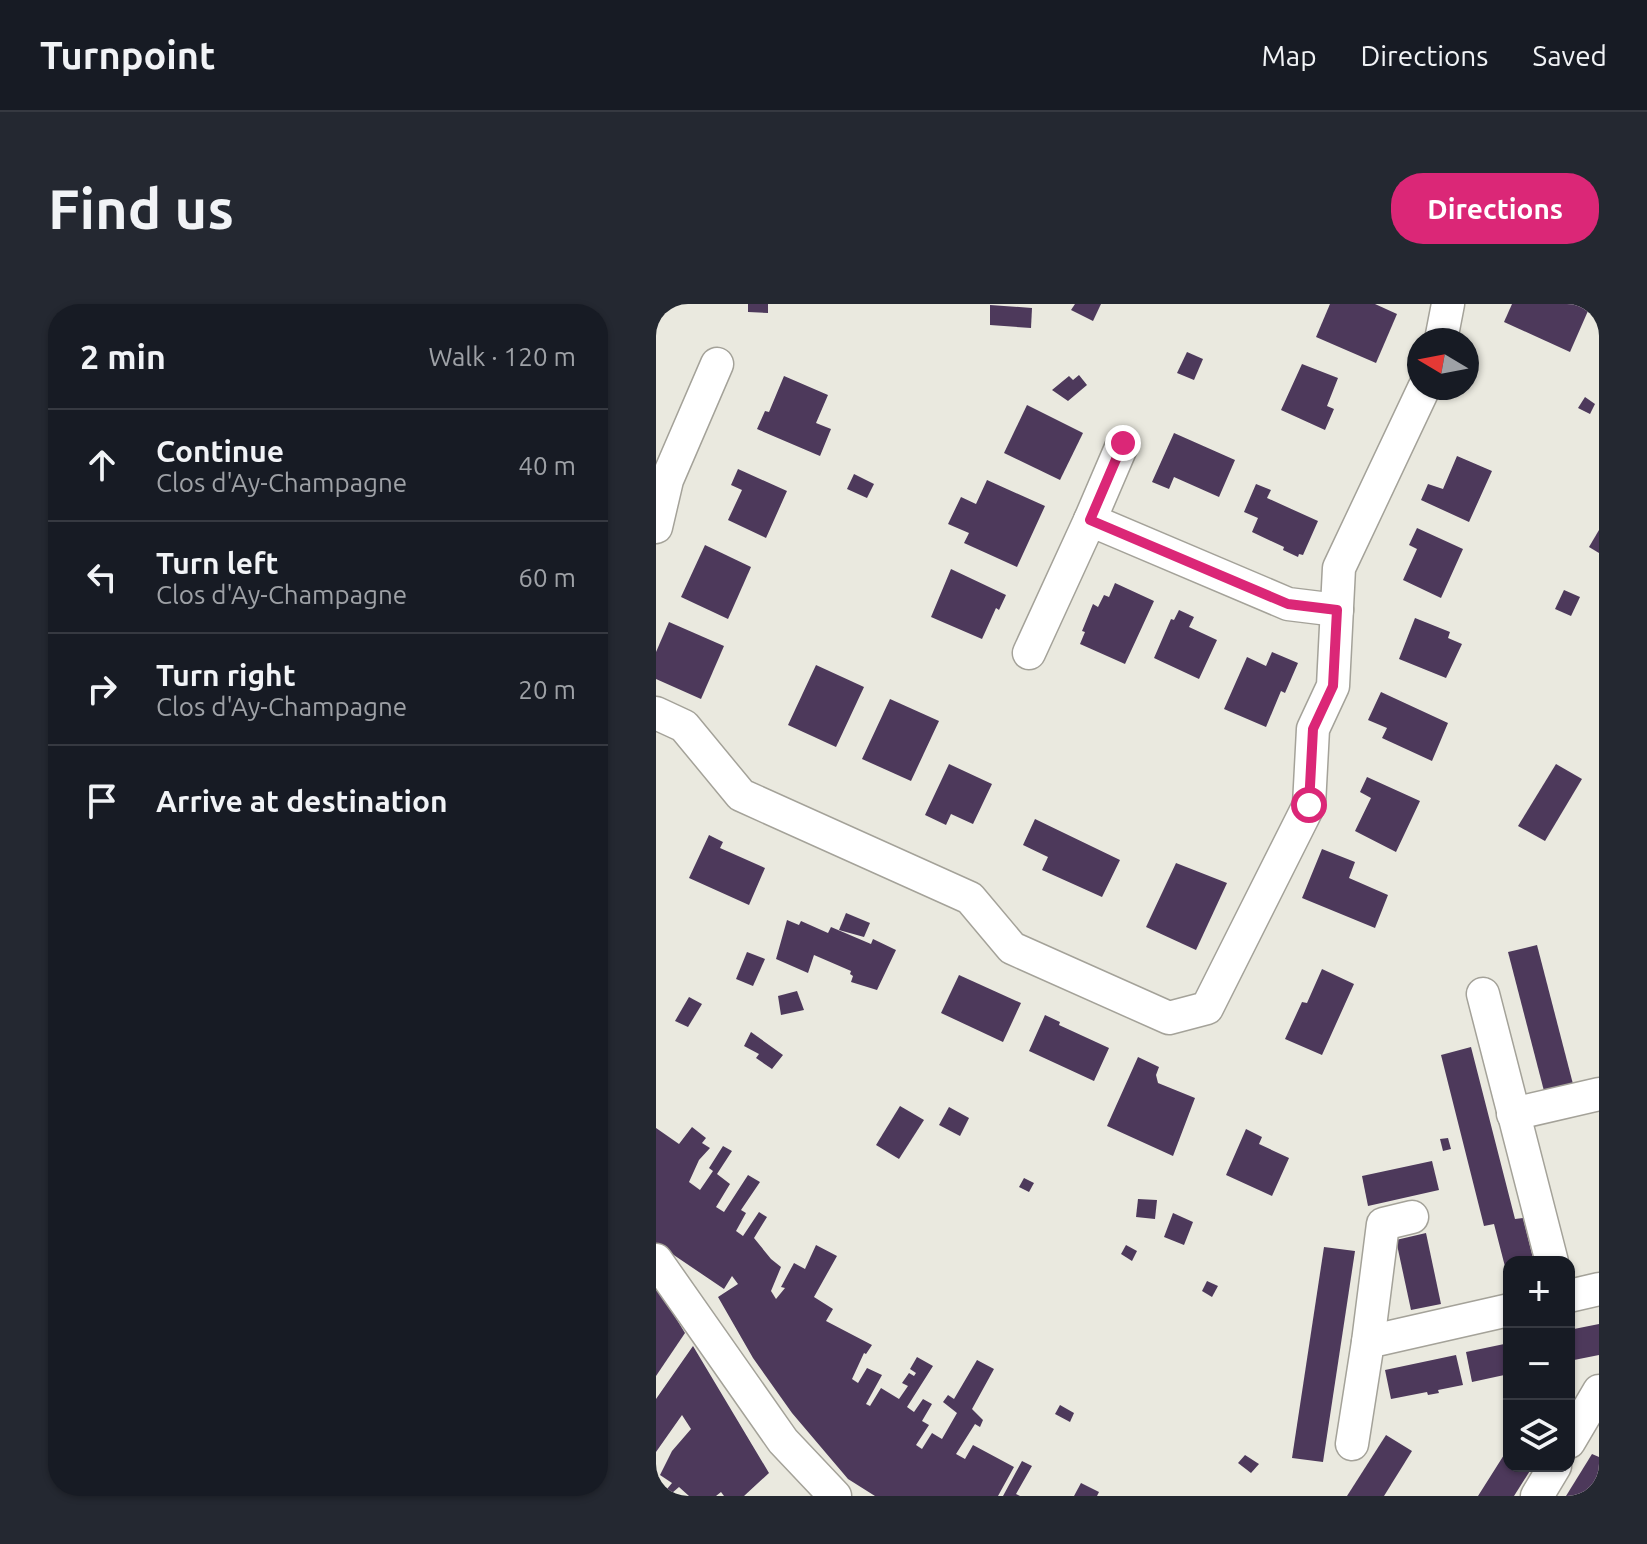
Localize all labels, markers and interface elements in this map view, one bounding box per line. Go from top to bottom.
text: Turnpoint [40,34,215,76]
text: Map [1261,40,1317,71]
text: Directions [1361,40,1488,71]
text: Saved [1532,40,1607,71]
button: Directions [1391,173,1599,244]
text: Find us [48,177,234,240]
north arrow [1407,328,1479,400]
text: 2 min [80,337,166,375]
text: Walk · 120 m [428,342,576,371]
route end [1105,425,1141,461]
text: Continue [156,434,284,468]
icon: ahead [80,443,124,487]
text: 40 m [518,451,576,480]
text: Clos d'Ay-Champagne [156,468,407,497]
text: Turn left [156,546,278,580]
icon: left [80,555,124,599]
text: 60 m [518,563,576,592]
text: Clos d'Ay-Champagne [156,580,407,609]
text: Turn right [156,658,296,692]
icon: right [80,667,124,711]
text: 20 m [518,675,576,704]
text: Clos d'Ay-Champagne [156,692,407,721]
icon: arrive [80,779,124,823]
text: Arrive at destination [156,784,448,818]
route start [1291,787,1327,823]
map controls [1503,1256,1575,1472]
button: + [1503,1256,1575,1328]
button: − [1503,1328,1575,1400]
button: layers [1503,1400,1575,1472]

